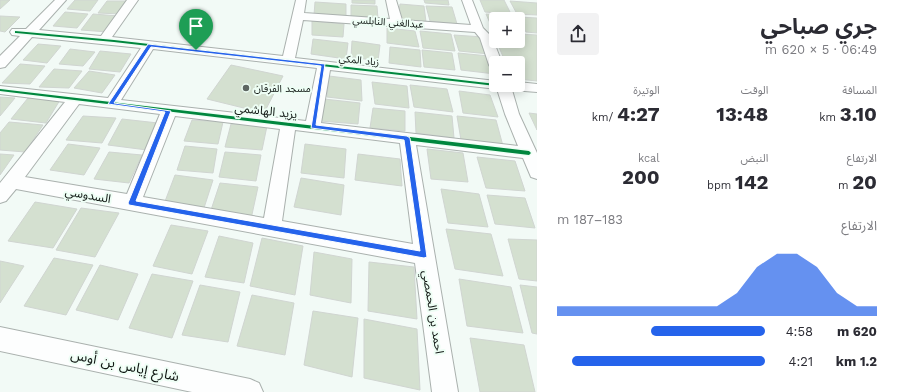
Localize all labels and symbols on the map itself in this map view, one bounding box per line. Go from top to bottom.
pin [179,9,213,50]
street label: عبدالغني النابلسي [352,14,424,32]
street label: زياد المكي [338,52,380,70]
marker: مسجد الفرقان [241,83,251,93]
place label: مسجد الفرقان [254,83,311,95]
street label: يزيد الهاشمي [234,101,298,124]
street label: السدوسي [64,184,112,209]
street label: احمد بن الحمصي [417,269,447,355]
street label: شارع إياس بن أوس [69,345,181,387]

